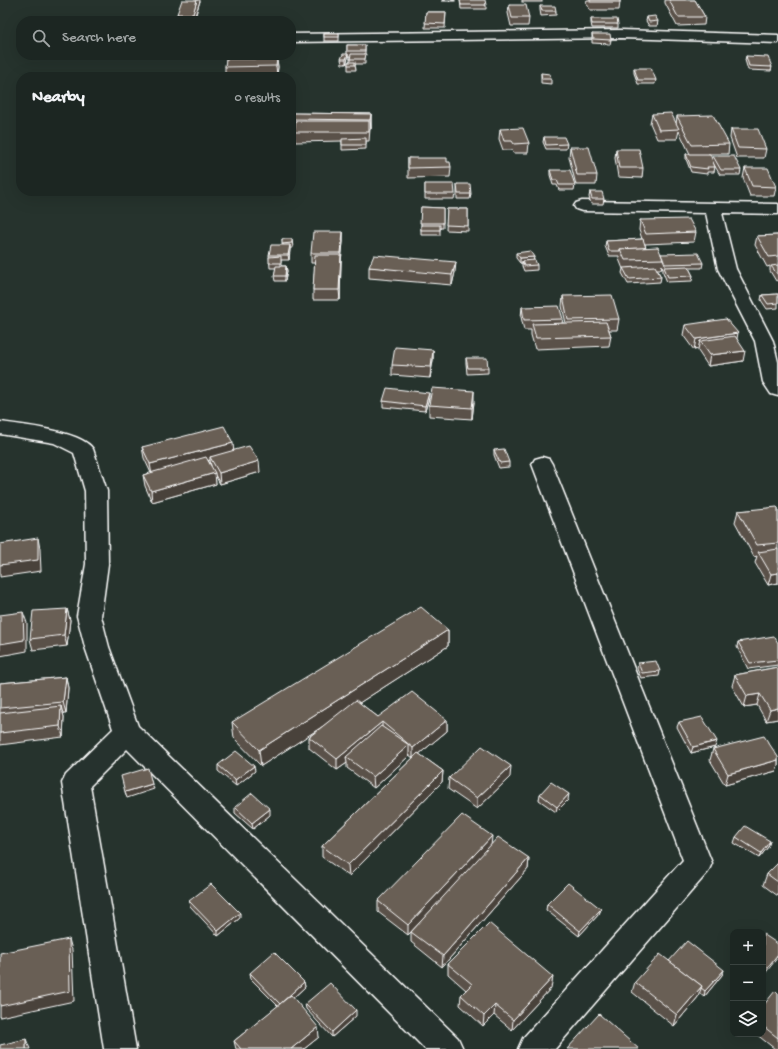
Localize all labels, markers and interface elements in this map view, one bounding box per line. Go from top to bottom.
search box [16,16,296,60]
icon: search [30,27,52,49]
text: Search here [62,29,136,47]
text: Nearby [32,88,85,108]
text: 0 results [234,91,280,106]
map controls [730,929,766,1037]
button: + [730,929,766,965]
button: − [730,965,766,1001]
button: layers [730,1001,766,1037]

